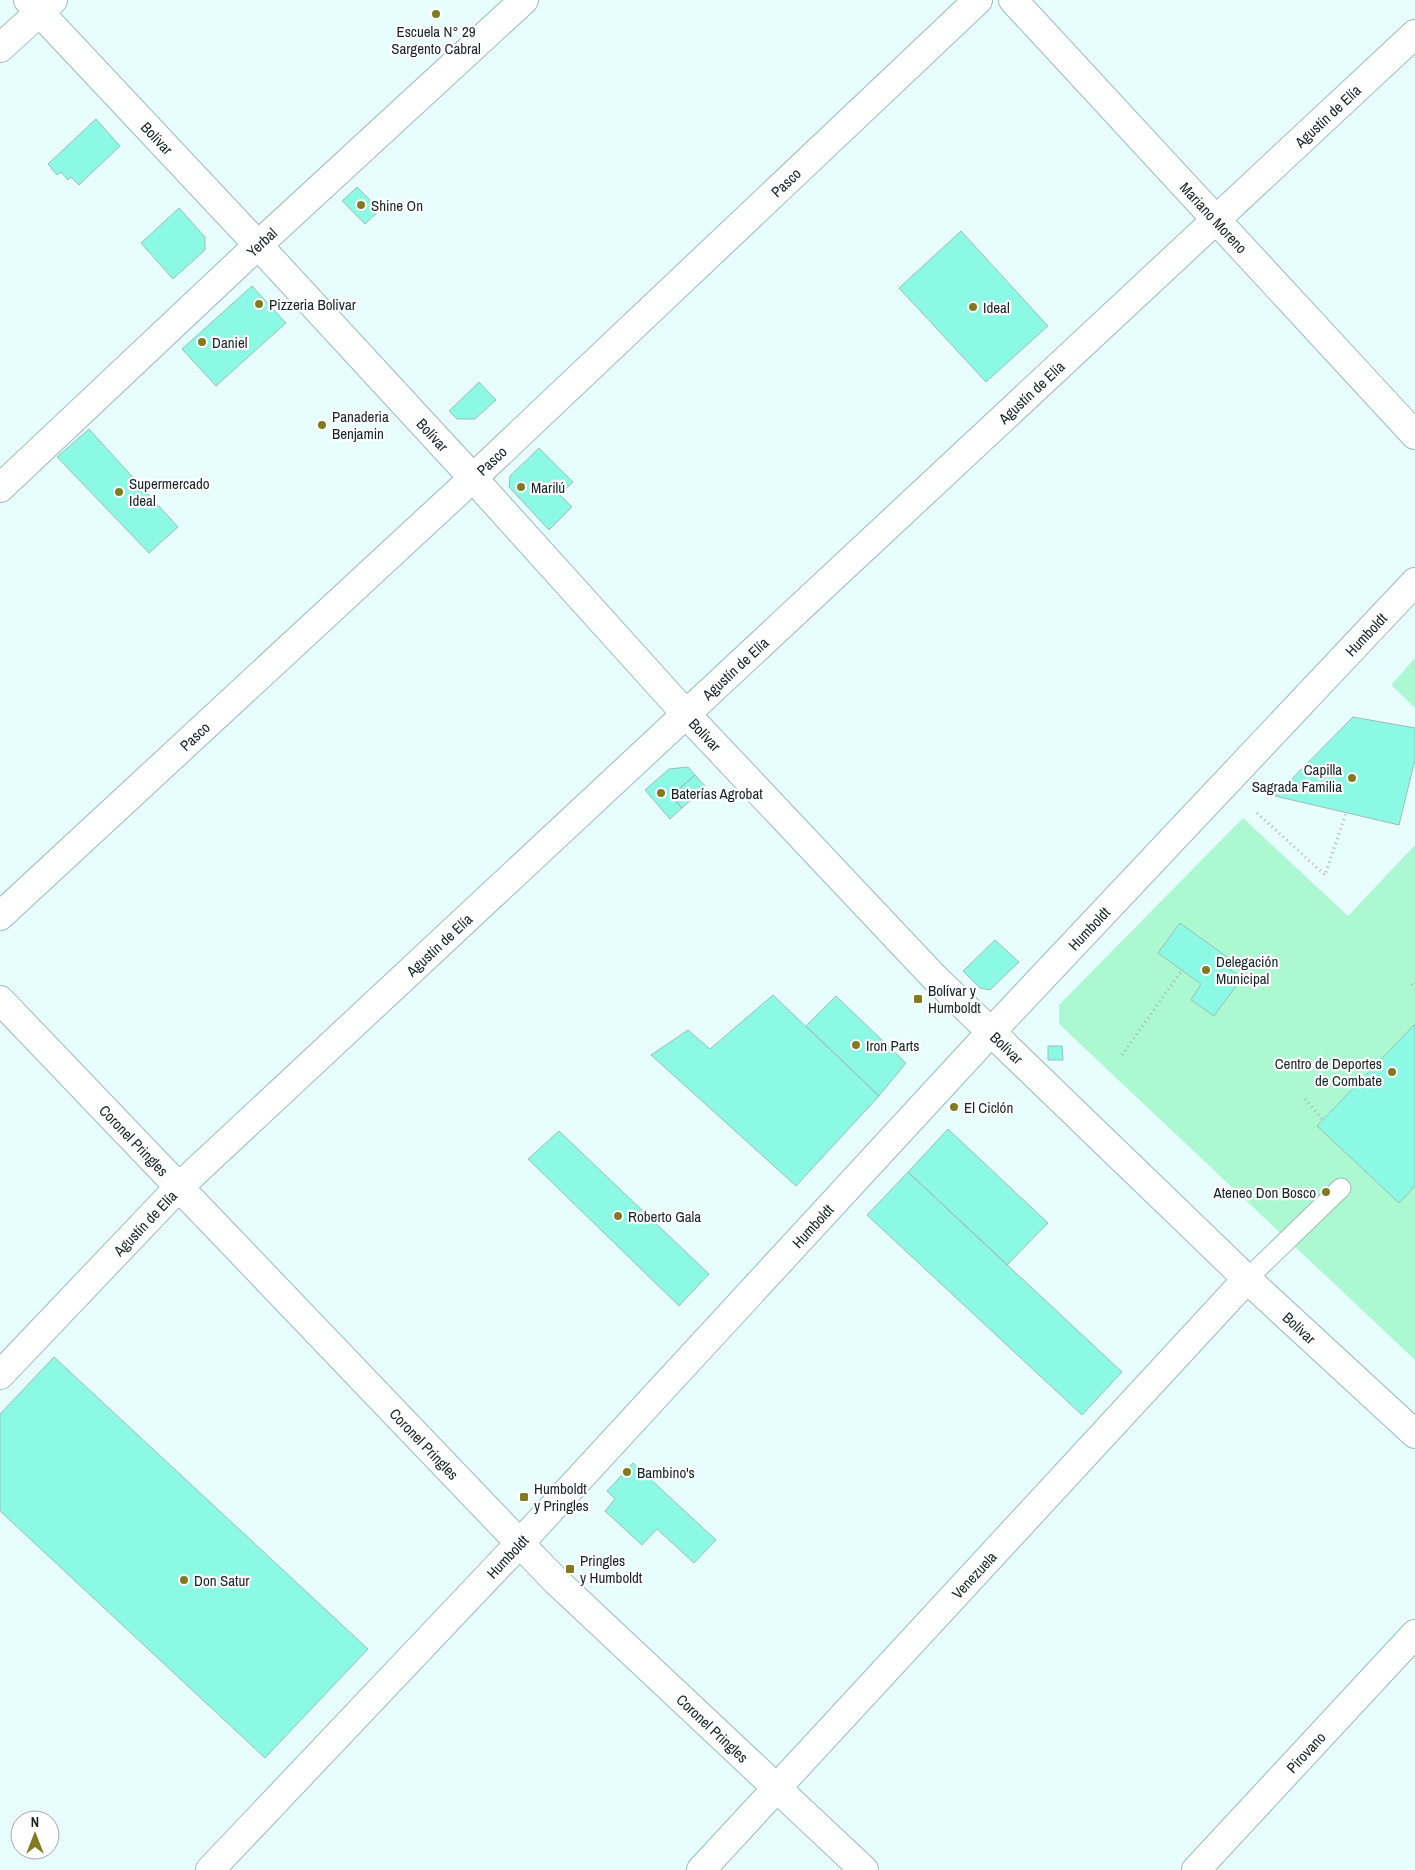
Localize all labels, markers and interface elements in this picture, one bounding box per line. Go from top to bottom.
marker: Escuela N° 29 Sargento Cabral [430,8,442,20]
place label: Escuela N° 29 Sargento Cabral [391,21,481,59]
street label: Agustín de Elía [1289,80,1365,153]
street label: Bolívar [137,117,178,159]
street label: Pasco [766,163,805,202]
street label: Mariano Moreno [1176,177,1252,258]
place label: Shine On [371,195,423,216]
marker: Shine On [355,199,367,211]
street label: Yerbal [242,222,281,261]
place label: Pizzeria Bolivar [269,294,356,315]
place label: Ideal [983,297,1010,318]
marker: Pizzeria Bolivar [253,298,265,310]
marker: Ideal [967,301,979,313]
place label: Daniel [212,332,248,353]
marker: Daniel [196,336,208,348]
street label: Agustín de Elía [993,356,1069,429]
place label: Panaderia Benjamin [332,406,389,444]
street label: Bolívar [412,413,454,456]
marker: Panaderia Benjamin [316,419,328,431]
street label: Pasco [472,441,511,480]
place label: Supermercado Ideal [129,473,210,511]
place label: Marilú [531,477,565,498]
marker: Marilú [515,481,527,493]
marker: Supermercado Ideal [113,486,125,498]
street label: Humboldt [1340,607,1392,661]
street label: Agustín de Elía [697,632,773,705]
street label: Bolívar [684,713,726,756]
street label: Pasco [175,717,214,755]
place label: Capilla Sagrada Familia [1252,759,1342,797]
marker: Capilla Sagrada Familia [1346,772,1358,784]
place label: Baterías Agrobat [671,783,763,804]
marker: Baterías Agrobat [655,787,667,799]
street label: Humboldt [1063,902,1115,955]
street label: Agustín de Elía [400,908,477,981]
place label: Delegación Municipal [1216,951,1278,989]
marker: Delegación Municipal [1200,964,1212,976]
place label: Bolívar y Humboldt [928,980,981,1018]
marker: Bolívar y Humboldt [912,993,924,1005]
street label: Bolívar [986,1027,1028,1068]
place label: Iron Parts [866,1035,919,1056]
marker: Iron Parts [850,1039,862,1051]
place label: Centro de Deportes de Combate [1275,1053,1382,1091]
marker: Centro de Deportes de Combate [1386,1066,1398,1078]
place label: El Ciclón [964,1097,1013,1118]
street label: Coronel Pringles [95,1100,173,1181]
marker: El Ciclón [948,1101,960,1113]
place label: Ateneo Don Bosco [1212,1182,1316,1203]
street label: Agustín de Elía [108,1185,181,1261]
marker: Ateneo Don Bosco [1320,1186,1332,1198]
street label: Humboldt [787,1199,838,1252]
place label: Roberto Gala [628,1206,701,1227]
marker: Roberto Gala [612,1210,624,1222]
street label: Bolívar [1278,1307,1321,1348]
street label: Coronel Pringles [385,1403,464,1484]
place label: Bambino's [637,1462,695,1483]
marker: Bambino's [621,1466,633,1478]
place label: Humboldt y Pringles [534,1478,589,1516]
marker: Humboldt y Pringles [518,1491,530,1503]
street label: Humboldt [481,1530,533,1583]
street label: Venezuela [947,1546,1001,1603]
place label: Pringles y Humboldt [580,1550,643,1588]
marker: Pringles y Humboldt [564,1563,576,1575]
place label: Don Satur [194,1570,249,1591]
marker: Don Satur [178,1574,190,1586]
street label: Coronel Pringles [672,1689,753,1767]
street label: Pirovano [1281,1727,1330,1777]
north arrow [10,1810,60,1860]
text: N [31,1813,39,1831]

